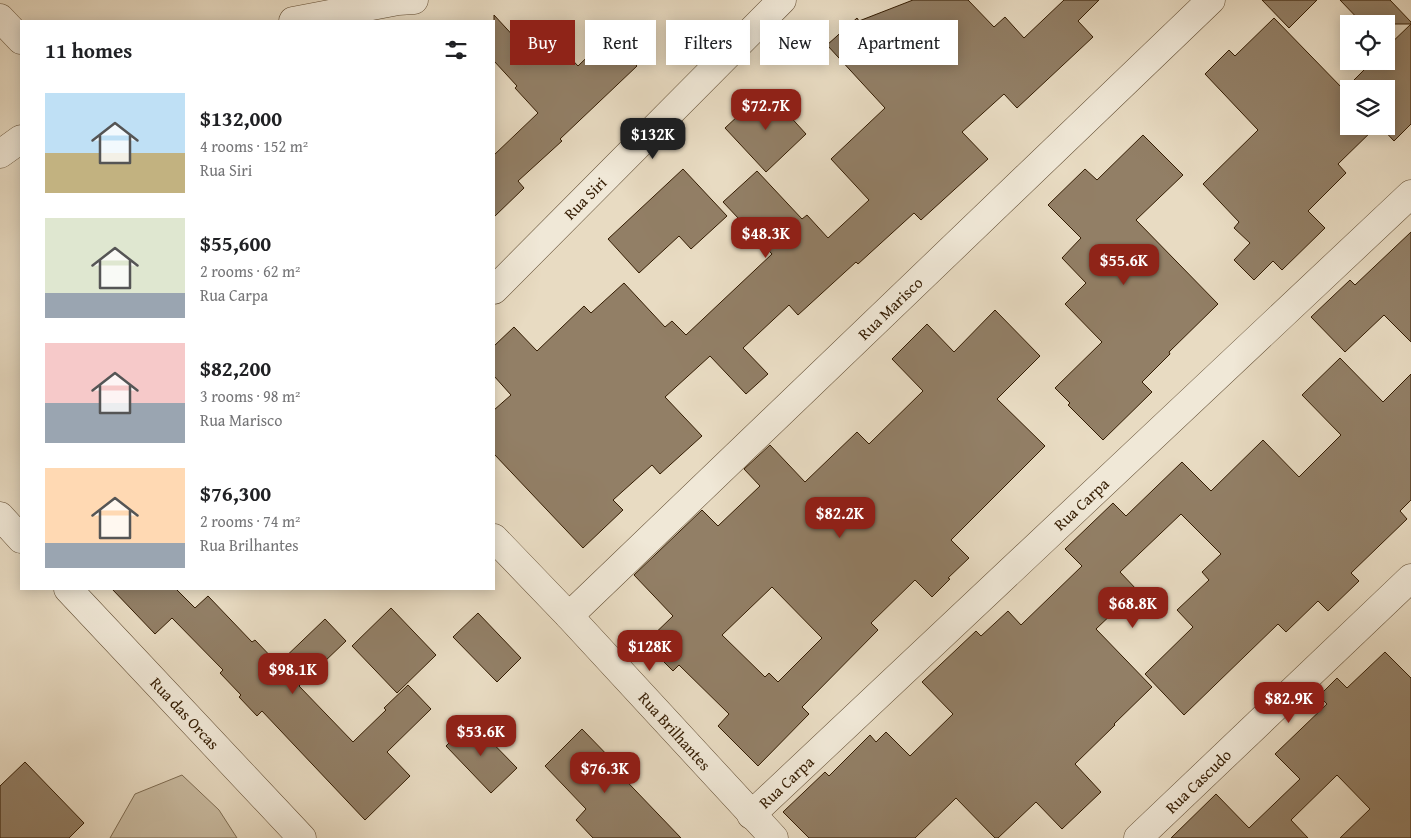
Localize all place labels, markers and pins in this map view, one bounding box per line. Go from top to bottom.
pin: $72.7K [725,88,807,131]
pin: $132K [618,118,688,160]
pin: $48.3K [725,216,807,259]
pin: $55.6K [1083,244,1165,286]
pin: $82.2K [799,496,881,539]
pin: $68.8K [1092,586,1174,629]
pin: $128K [615,630,685,672]
pin: $98.1K [252,652,334,695]
pin: $82.9K [1248,682,1330,724]
pin: $53.6K [440,714,522,757]
pin: $76.3K [564,752,646,794]

